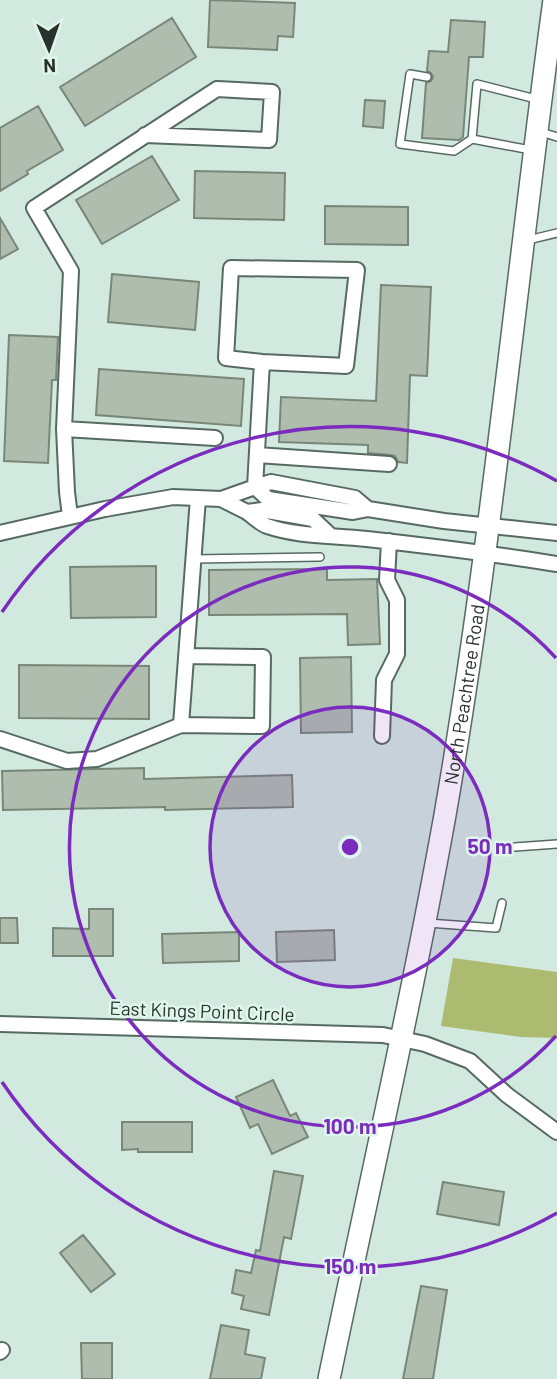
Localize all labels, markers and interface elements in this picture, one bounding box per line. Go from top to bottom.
north arrow [14,14,84,84]
text: N [43,55,56,78]
street label: North Peachtree Road [438,603,489,786]
text: 50 m [467,833,513,858]
centre of rings [338,835,362,859]
street label: East Kings Point Circle [109,996,295,1025]
text: 100 m [323,1113,377,1138]
text: 150 m [324,1253,376,1278]

